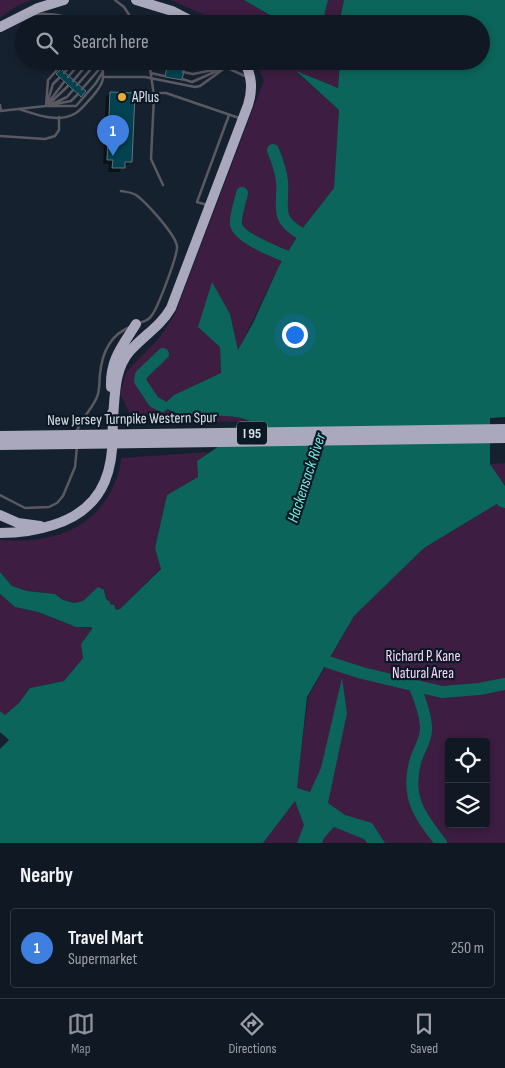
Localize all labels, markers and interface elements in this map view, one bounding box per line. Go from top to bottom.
search box [15,15,490,70]
icon: search [33,29,61,57]
text: Search here [73,31,149,54]
place label: APlus [131,88,159,107]
marker: APlus [116,91,128,103]
pin: 1 [97,115,129,156]
your location [282,322,308,348]
street label: New Jersey Turnpike Western Spur [47,408,218,430]
road number: I 95 [237,422,267,444]
water label: Hackensack River [284,430,331,525]
park label: Richard P. Kane Natural Area [385,647,461,683]
map controls [445,738,490,828]
button: locate [445,738,490,783]
button: layers [445,783,490,828]
text: Nearby [20,863,73,888]
text: Travel Mart [68,927,143,950]
text: 1 [34,939,40,958]
text: 250 m [451,939,484,958]
text: Supermarket [68,950,137,969]
tab: Map [67,1010,95,1057]
tab: Directions [228,1010,277,1057]
tab: Saved [410,1010,438,1057]

